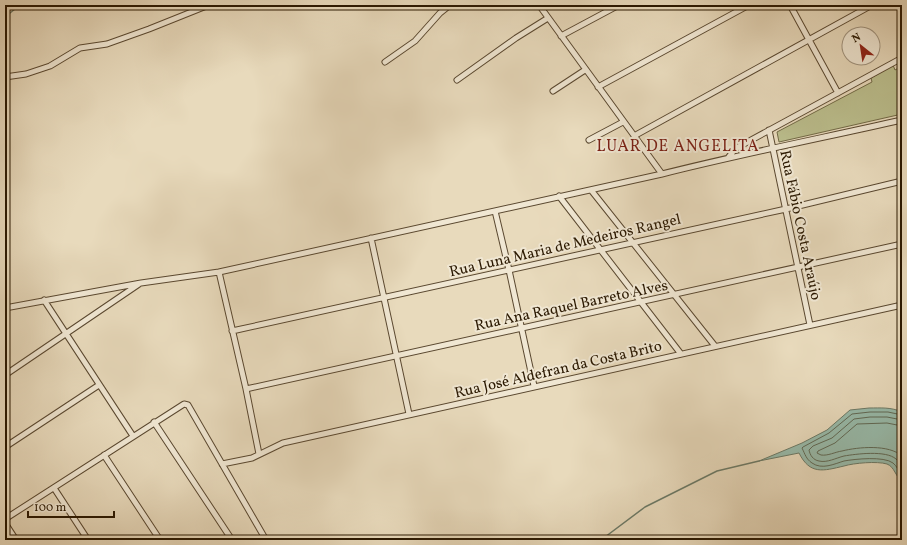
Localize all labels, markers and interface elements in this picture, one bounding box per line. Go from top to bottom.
north arrow [841,26,881,66]
text: N [850,30,864,47]
district label: LUAR DE ANGELITA [596,136,760,158]
street label: Rua Fábio Costa Araújo [773,148,826,302]
street label: Rua Luna Maria de Medeiros Rangel [447,210,683,283]
street label: Rua Ana Raquel Barreto Alves [473,276,670,337]
street label: Rua José Aldefran da Costa Brito [453,336,664,405]
scale bar [28,493,114,519]
text: 100 m [34,500,67,516]

